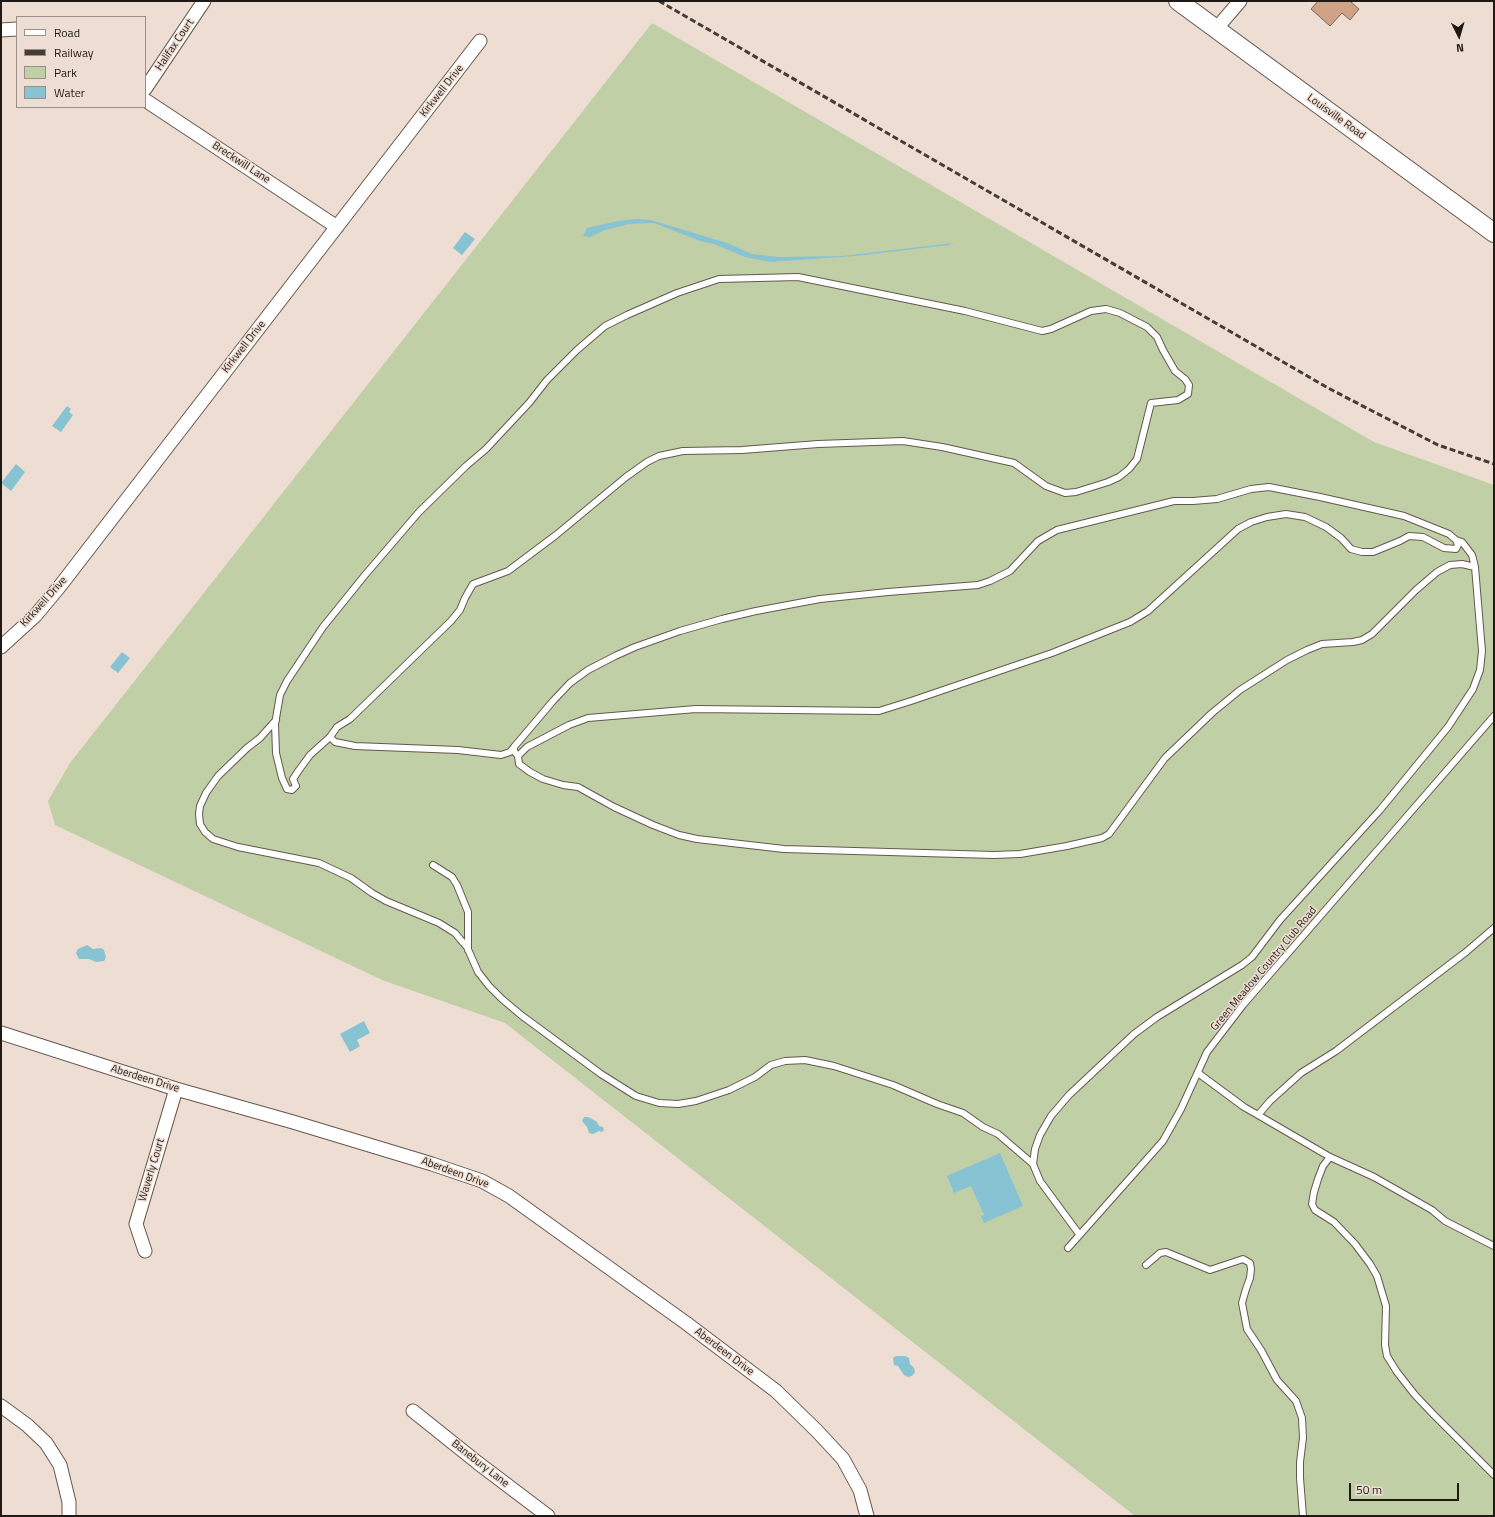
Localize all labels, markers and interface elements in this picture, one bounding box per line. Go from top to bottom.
legend [16,16,146,108]
north arrow [1439,16,1479,56]
street label: Halifax Court [153,17,197,73]
text: Road [54,23,80,42]
text: N [1456,40,1465,56]
text: Railway [54,43,94,62]
street label: Kirkwell Drive [417,62,467,120]
text: Park [54,63,77,82]
text: Water [54,83,85,102]
street label: Louisville Road [1304,91,1368,143]
street label: Breckwill Lane [209,139,273,187]
street label: Kirkwell Drive [219,318,269,376]
street label: Kirkwell Drive [18,574,70,630]
street label: Green Meadow Country Club Road [1208,904,1320,1034]
street label: Aberdeen Drive [109,1062,181,1096]
street label: Waverly Court [136,1137,168,1203]
street label: Aberdeen Drive [419,1155,491,1191]
street label: Aberdeen Drive [692,1325,756,1379]
street label: Banebury Lane [449,1438,511,1490]
scale bar [1351,1475,1461,1501]
text: 50 m [1356,1480,1382,1499]

